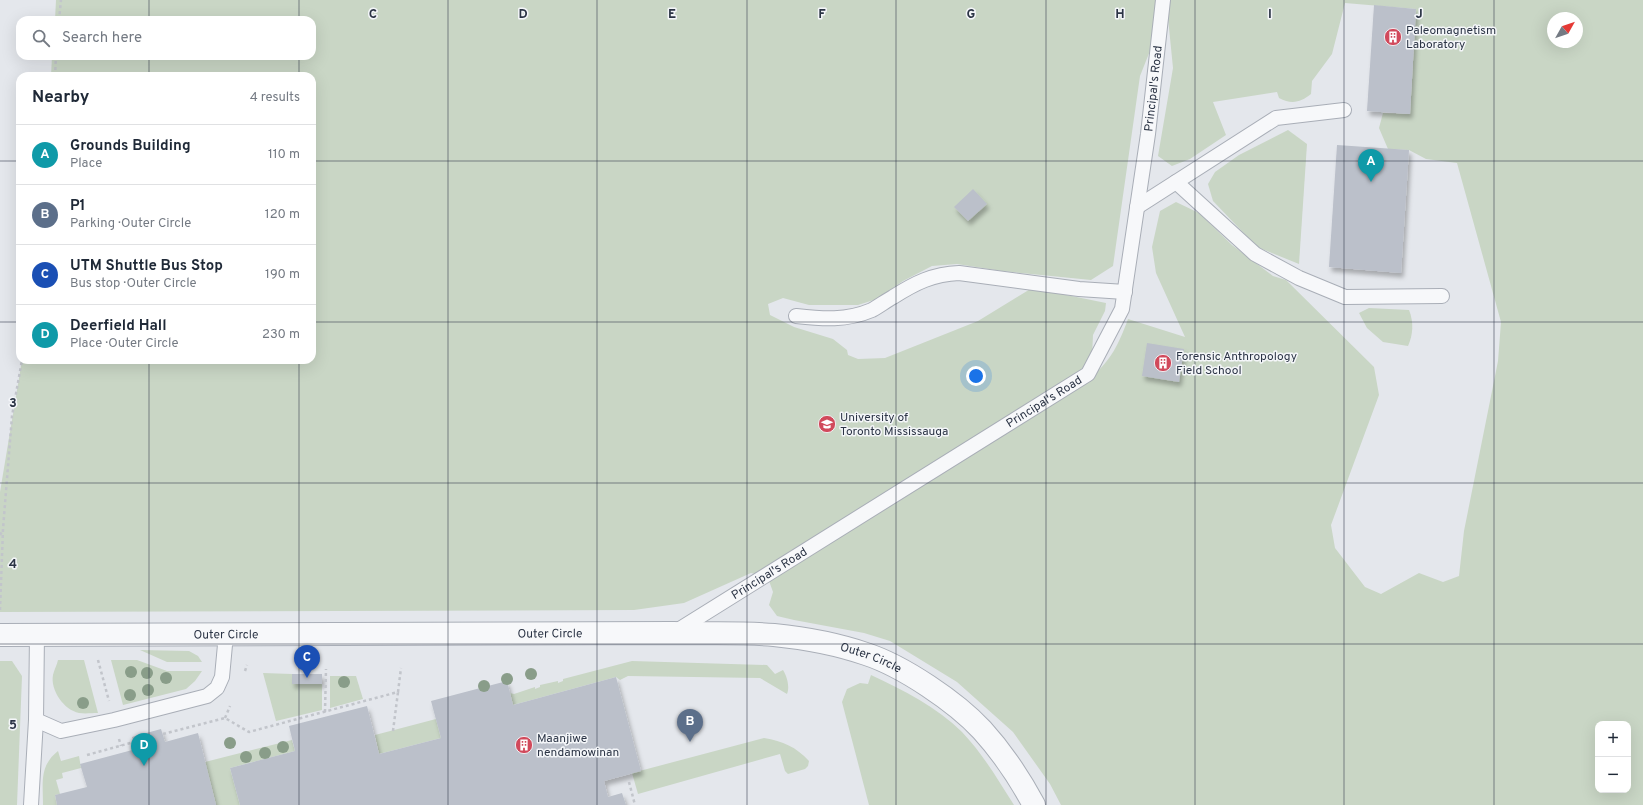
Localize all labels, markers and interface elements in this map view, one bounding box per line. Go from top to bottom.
text: C [369,7,377,23]
text: D [518,7,528,23]
text: E [668,7,676,23]
text: F [818,7,826,23]
text: G [967,7,976,23]
text: H [1115,7,1125,23]
text: I [1268,7,1272,23]
text: J [1415,7,1423,23]
north arrow [1547,12,1583,48]
search box [16,16,316,60]
place label: Paleomagnetism Laboratory [1406,23,1496,53]
icon: search [30,27,52,49]
building icon: Paleomagnetism Laboratory [1383,27,1403,47]
text: Search here [62,29,142,48]
street label: Principal's Road [1141,45,1167,133]
text: Nearby [32,87,89,109]
text: 4 results [250,90,300,106]
text: Grounds Building [70,137,191,156]
text: A [40,147,50,163]
text: 110 m [268,147,300,163]
pin: A [1358,149,1384,182]
text: Place [70,156,102,172]
text: P1 [70,197,86,216]
text: B [41,207,49,223]
text: 120 m [265,207,300,223]
text: Parking · Outer Circle [70,216,191,232]
text: UTM Shuttle Bus Stop [70,257,223,276]
text: C [41,267,49,283]
text: 190 m [265,267,300,283]
text: Bus stop · Outer Circle [70,276,197,292]
text: Deerfield Hall [70,317,167,336]
text: D [40,327,50,343]
text: 230 m [262,327,300,343]
text: Place · Outer Circle [70,336,179,352]
place label: Forensic Anthropology Field School [1176,349,1297,379]
building icon: Forensic Anthropology Field School [1153,353,1173,373]
your location [966,366,986,386]
street label: Principal's Road [1004,373,1085,432]
text: 3 [9,396,17,412]
place label: University of Toronto Mississauga [840,410,948,440]
school or university icon: University of Toronto Mississauga [817,414,837,434]
street label: Principal's Road [729,544,811,604]
text: 4 [9,557,17,573]
street label: Outer Circle [518,626,582,642]
street label: Outer Circle [194,627,258,643]
street label: Outer Circle [838,640,904,677]
pin: C [294,645,320,678]
pin: B [677,709,703,742]
text: 5 [9,718,17,734]
map controls [1595,721,1631,793]
button: + [1595,721,1631,757]
place label: Maanjiwe nendamowinan [537,731,619,761]
pin: D [131,733,157,766]
building icon: Maanjiwe nendamowinan [514,735,534,755]
button: − [1595,757,1631,793]

